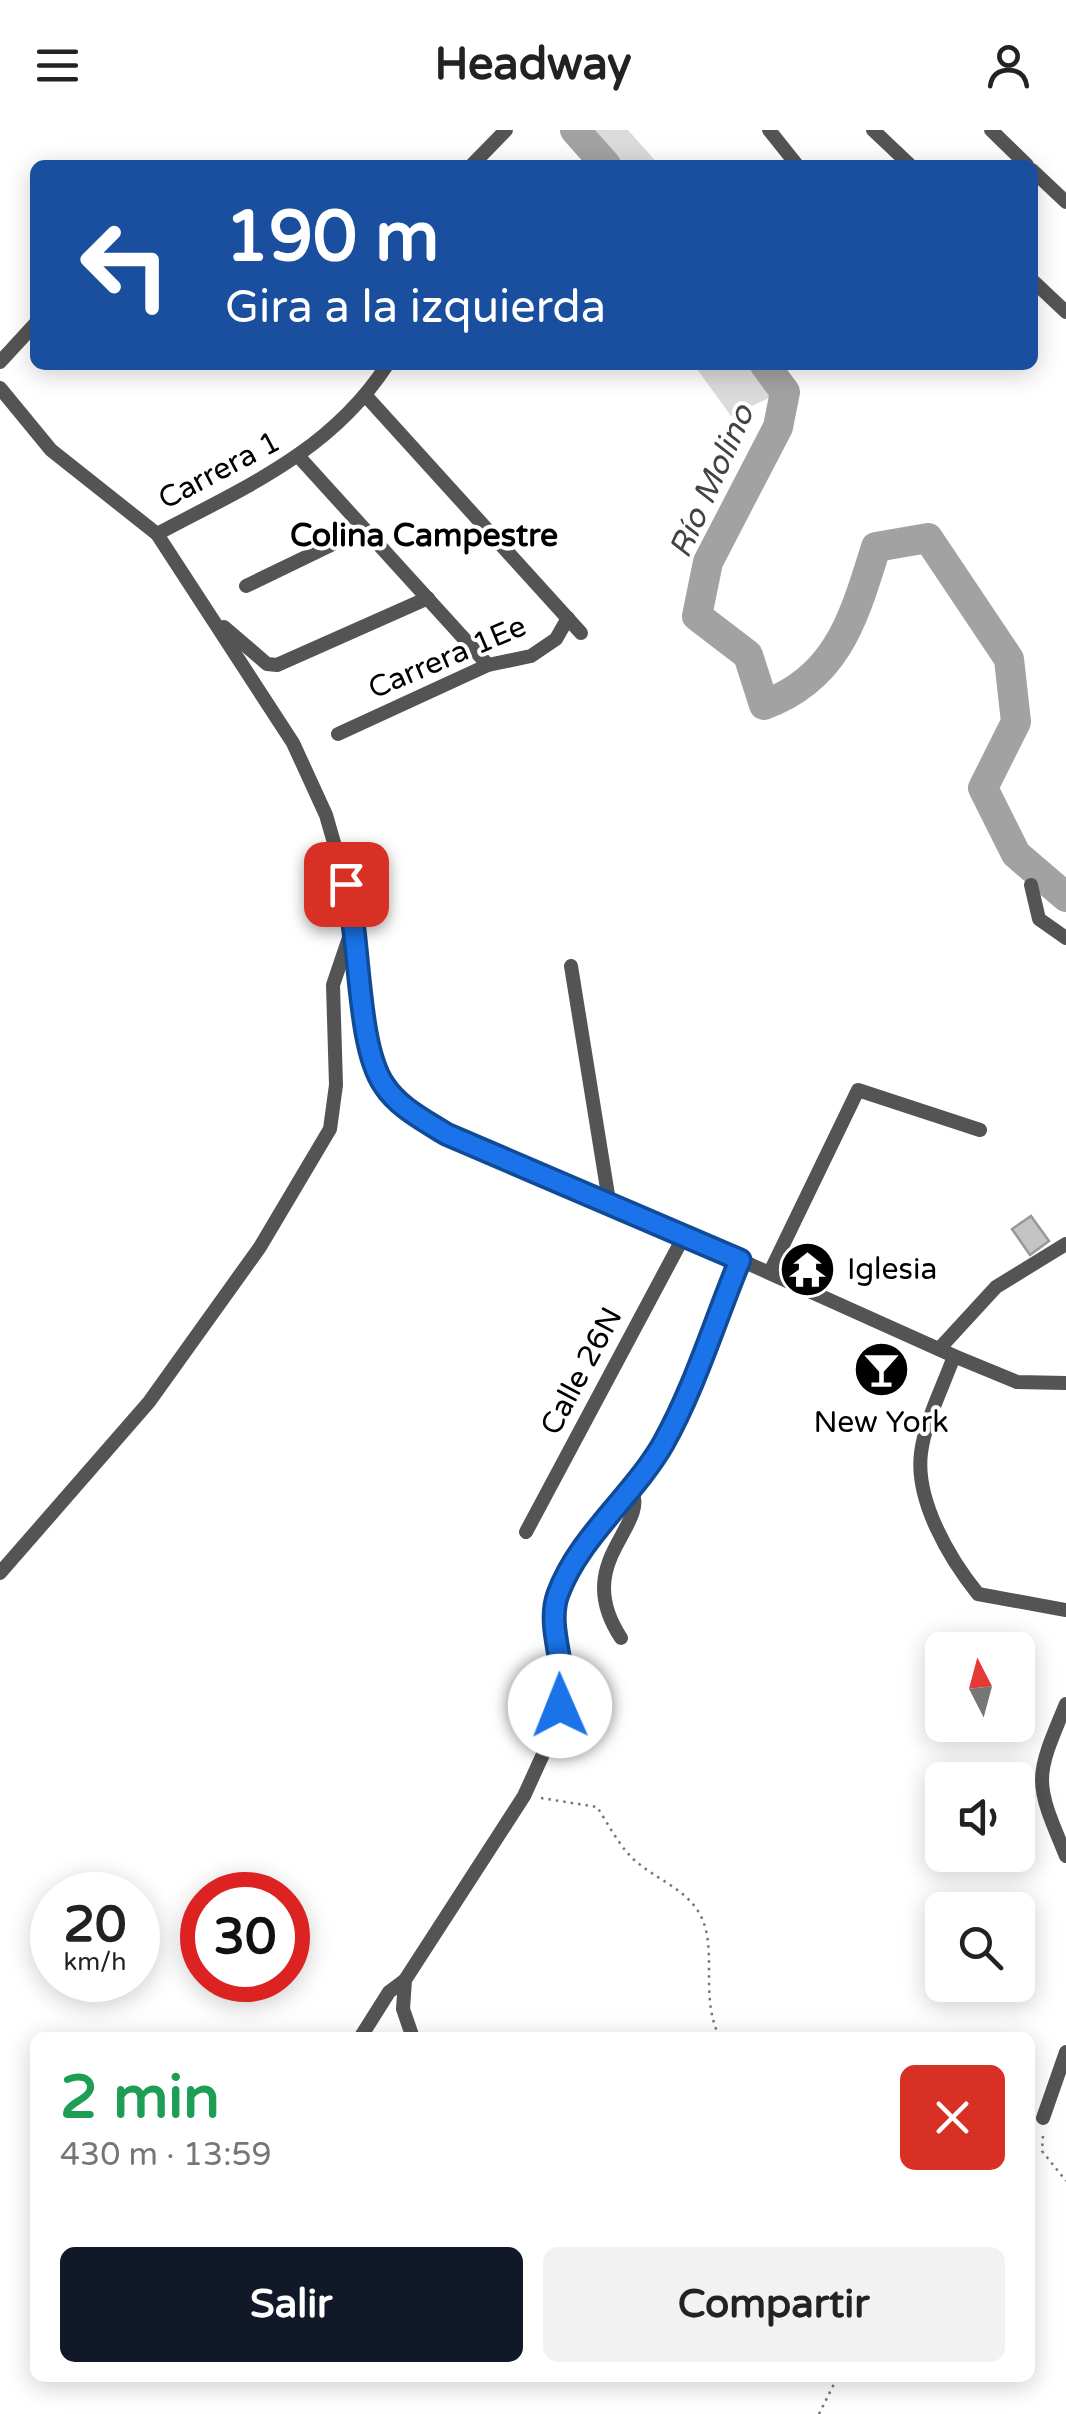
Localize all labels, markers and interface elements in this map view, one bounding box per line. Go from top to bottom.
icon: menu [30,38,85,93]
text: Headway [435,38,631,92]
icon: person [981,38,1036,93]
text: 190 m [225,196,439,280]
icon: left [60,200,190,330]
text: Gira a la izquierda [225,281,606,335]
water label: Río Molino [661,398,763,564]
street label: Carrera 1 [152,423,286,518]
district label: Colina Campestre [290,517,558,555]
street label: Carrera 1Ee [363,608,532,707]
pin [304,842,389,927]
icon: arrive [319,857,374,912]
temple icon: Iglesia [778,1239,838,1299]
place label: Iglesia [847,1251,937,1288]
street label: Calle 26N [532,1301,630,1441]
bar icon: New York [851,1340,911,1400]
place label: New York [813,1404,949,1441]
north arrow [925,1632,1035,1742]
map controls [925,1632,1035,2002]
position arrow [508,1654,612,1758]
button: sound [925,1762,1035,1872]
speed limit sign: 30 [180,1872,310,2002]
button: search [925,1892,1035,2002]
text: 20 [64,1895,126,1955]
text: km/h [64,1947,126,1977]
text: 2 min [60,2062,220,2134]
button: close [900,2065,1005,2170]
text: 430 m · 13:59 [60,2136,272,2174]
button: Salir [60,2247,523,2362]
button: Compartir [543,2247,1005,2362]

